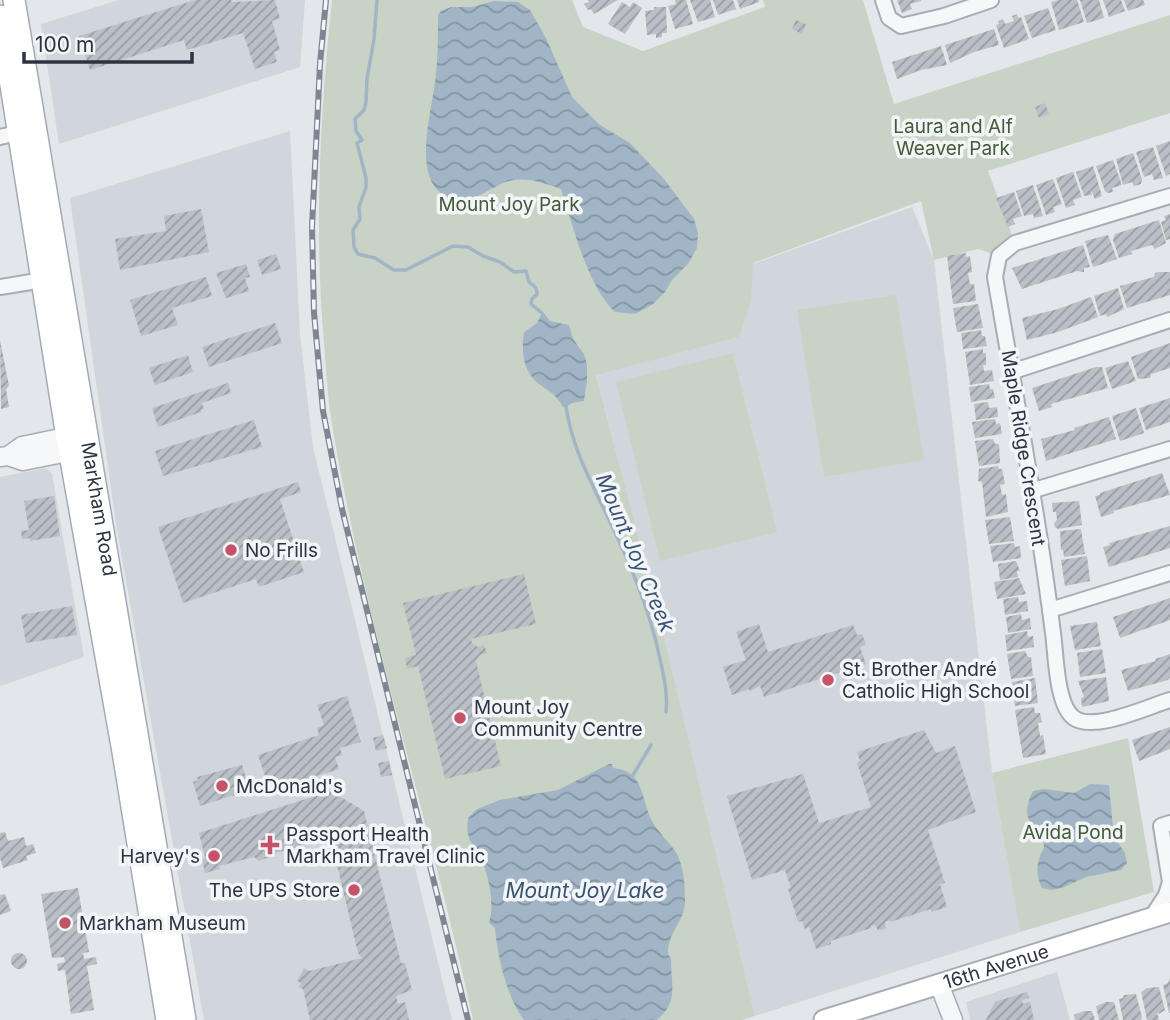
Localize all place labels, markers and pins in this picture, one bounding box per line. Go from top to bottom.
place label: No Frills [245,539,318,562]
marker: No Frills [223,542,239,558]
place label: St. Brother André Catholic High School [842,658,1029,703]
marker: St. Brother André Catholic High School [820,672,836,688]
place label: Mount Joy Community Centre [474,696,643,741]
marker: Mount Joy Community Centre [452,710,468,726]
place label: McDonald's [236,775,343,798]
marker: McDonald's [214,778,230,794]
place label: Passport Health Markham Travel Clinic [286,823,485,868]
marker: Passport Health Markham Travel Clinic [260,835,280,855]
place label: Harvey's [120,845,200,868]
marker: Harvey's [206,848,222,864]
place label: The UPS Store [209,879,340,902]
marker: The UPS Store [346,882,362,898]
place label: Markham Museum [79,912,246,935]
marker: Markham Museum [57,915,73,931]

